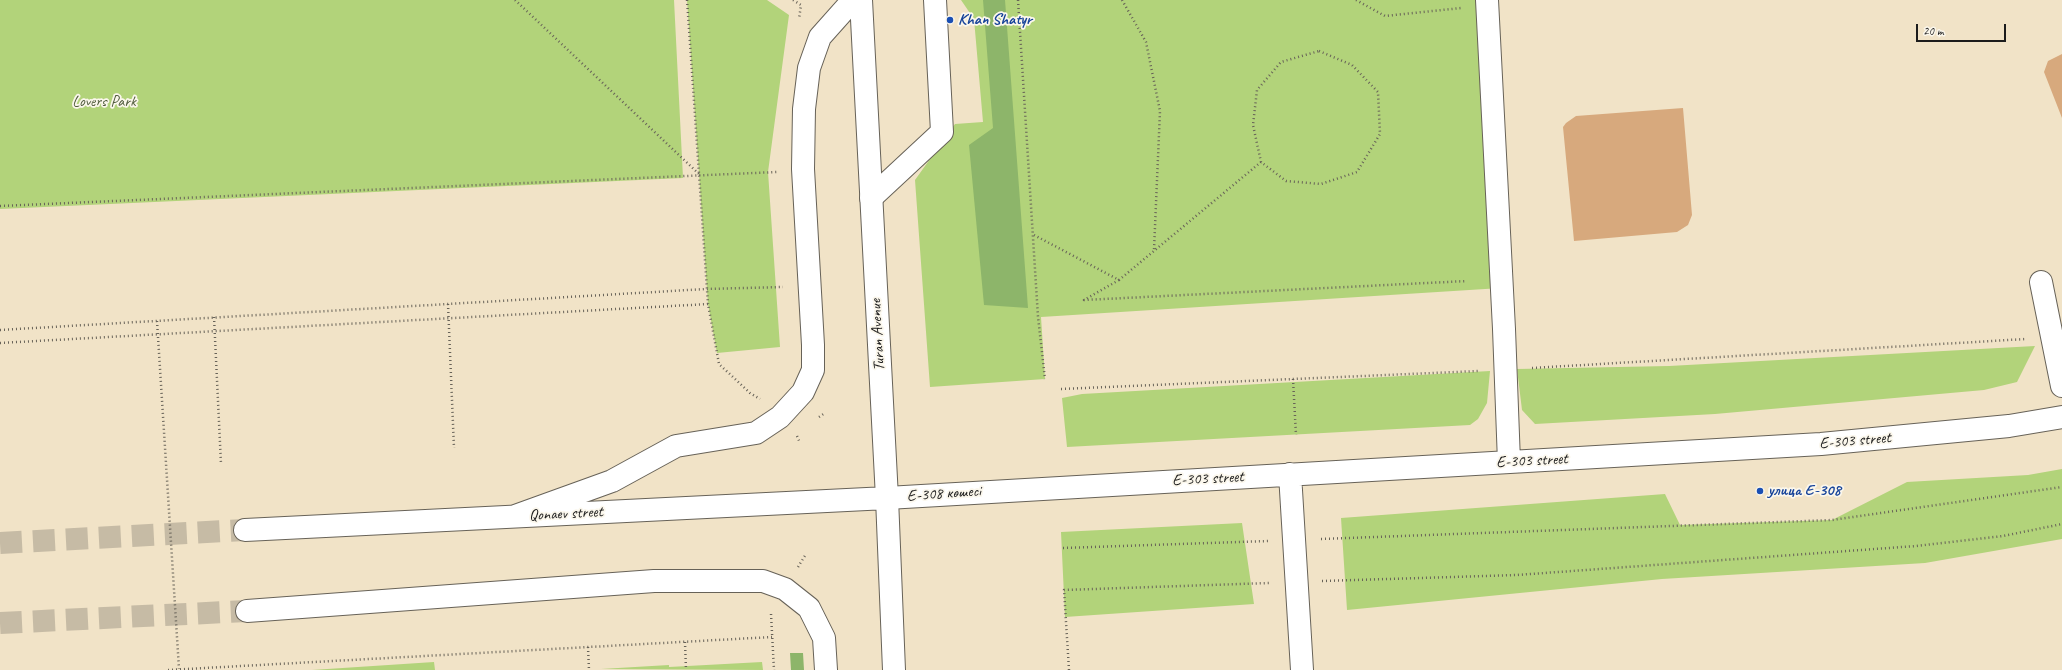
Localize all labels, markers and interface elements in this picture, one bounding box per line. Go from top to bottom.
place label: Khan Shatyr [958,10,1032,30]
marker: Khan Shatyr [945,15,955,25]
scale bar [1918,16,2008,42]
text: 20 m [1923,23,1943,39]
park label: Lovers Park [72,92,136,112]
street label: Turan Avenue [867,299,889,371]
street label: E-303 street [1819,428,1891,454]
street label: E-303 street [1496,450,1568,472]
street label: E-303 street [1172,468,1244,490]
place label: улица Е-308 [1768,481,1841,501]
street label: Е-308 көшесі [906,482,982,506]
marker: улица Е-308 [1755,486,1765,496]
street label: Qonaev street [529,502,603,526]

